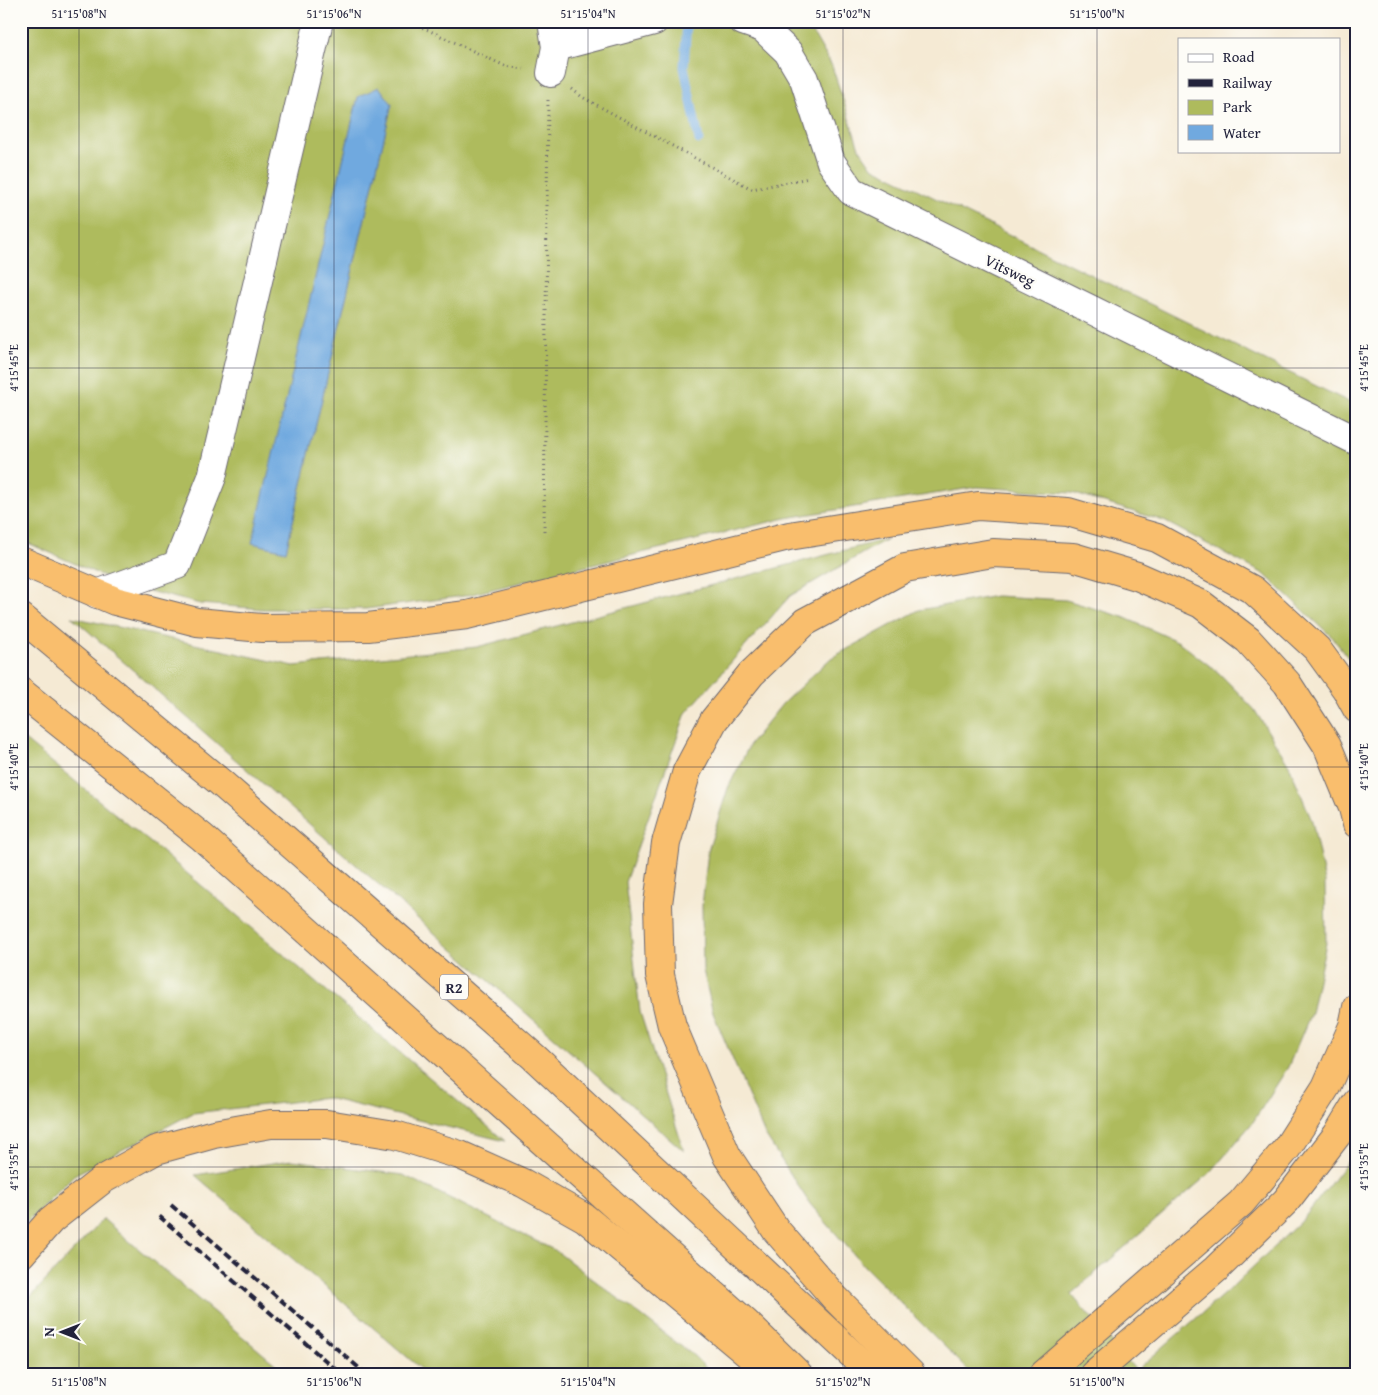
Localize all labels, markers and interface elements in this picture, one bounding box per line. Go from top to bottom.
text: 51°15'08"N [51,5,107,22]
text: 51°15'06"N [306,5,362,22]
text: 51°15'04"N [560,5,616,22]
text: 51°15'02"N [815,5,871,22]
text: 51°15'00"N [1069,5,1125,22]
legend [1178,38,1340,152]
text: Road [1223,46,1254,67]
text: Railway [1223,72,1273,93]
text: Park [1223,96,1252,117]
text: Water [1223,122,1261,143]
street label: Vitsweg [981,247,1039,293]
text: 4°15'45"E [5,344,22,392]
text: 4°15'45"E [1355,344,1372,392]
text: 4°15'40"E [5,743,22,791]
text: 4°15'40"E [1355,743,1372,791]
road number: R2 [440,974,468,1000]
text: 4°15'35"E [5,1143,22,1191]
text: 4°15'35"E [1355,1143,1372,1191]
north arrow [38,1308,88,1358]
text: N [39,1327,59,1337]
text: 51°15'08"N [51,1373,107,1390]
text: 51°15'06"N [306,1373,362,1390]
text: 51°15'04"N [560,1373,616,1390]
text: 51°15'02"N [815,1373,871,1390]
text: 51°15'00"N [1069,1373,1125,1390]

